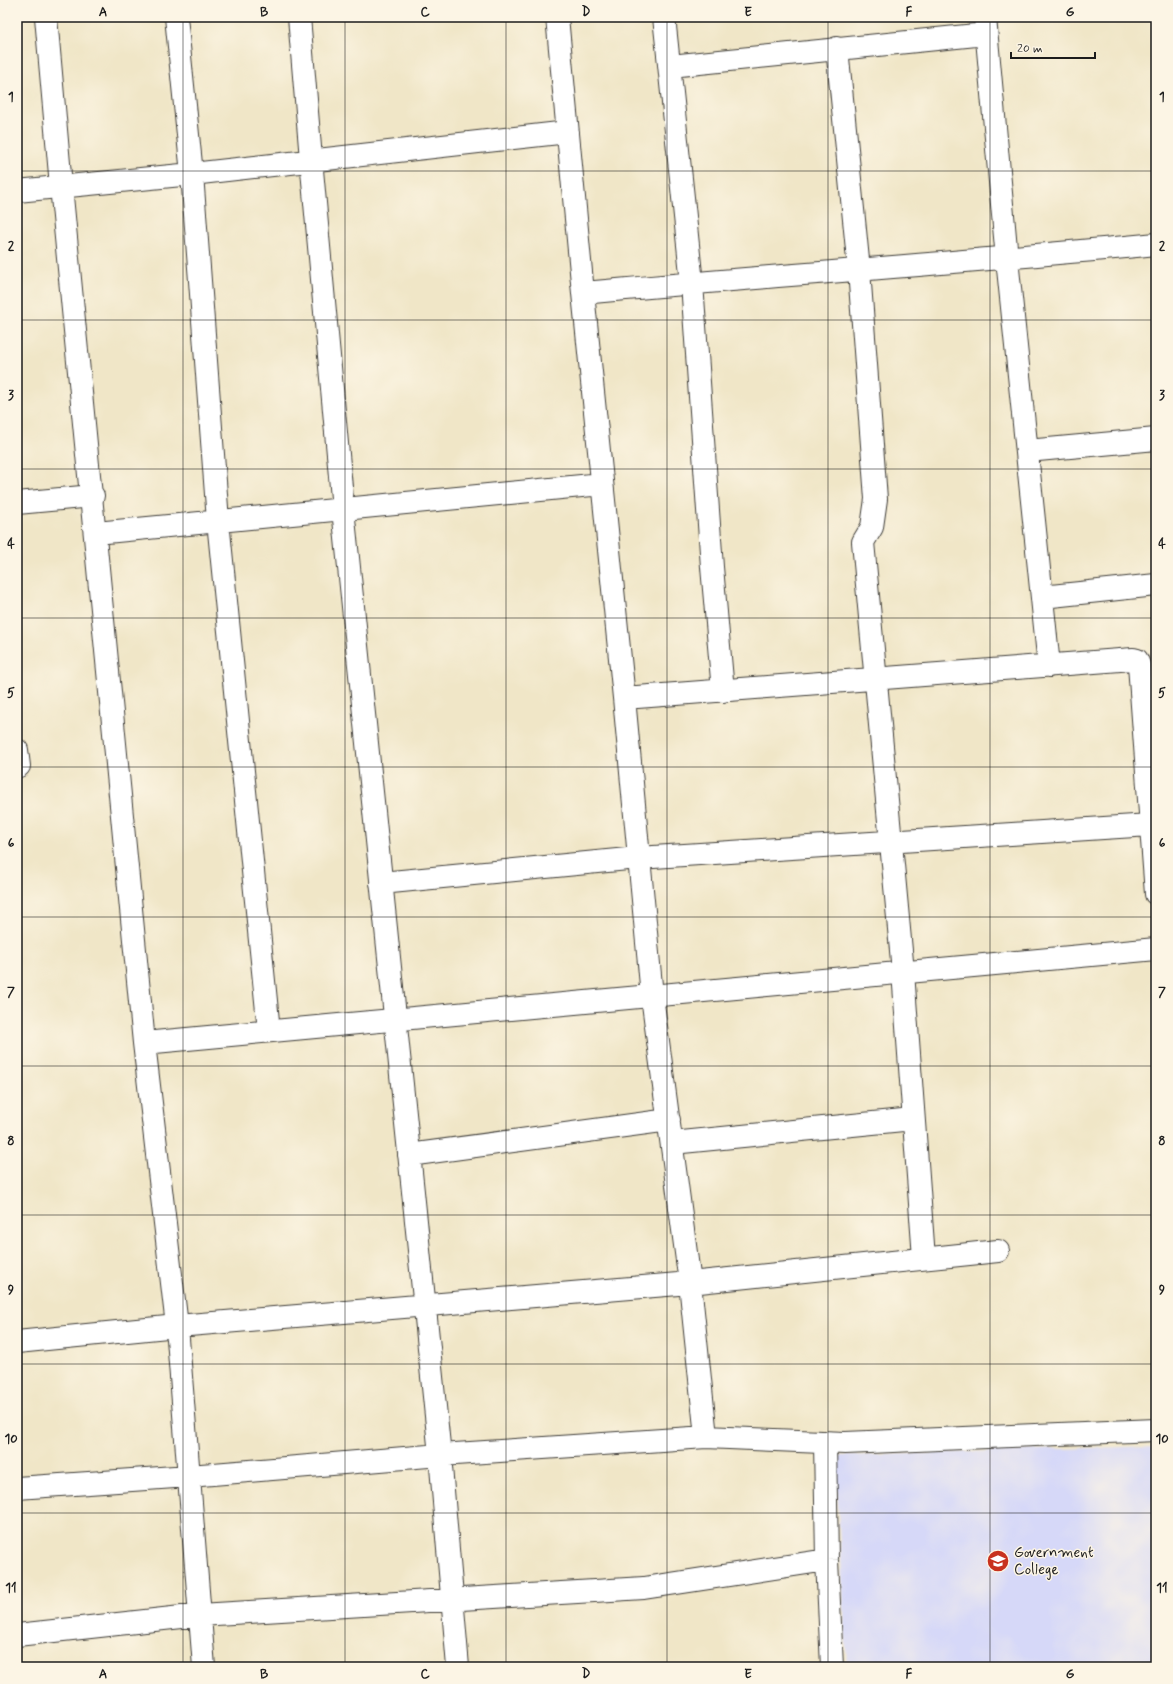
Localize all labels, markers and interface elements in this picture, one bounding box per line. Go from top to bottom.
text: A [99,4,107,21]
text: B [260,4,269,21]
text: C [420,4,430,21]
text: D [582,4,591,21]
text: E [744,4,752,21]
text: F [906,4,913,21]
text: G [1066,4,1075,21]
scale bar [1011,34,1095,60]
text: 20 m [1017,41,1043,57]
text: 1 [8,89,14,106]
text: 1 [1159,89,1165,106]
text: 2 [8,238,15,255]
text: 2 [1159,238,1166,255]
text: 3 [8,387,14,404]
text: 3 [1159,387,1165,404]
text: 4 [7,536,15,553]
text: 4 [1158,536,1166,553]
text: 5 [7,685,15,702]
text: 5 [1158,685,1166,702]
text: 6 [8,835,15,852]
text: 6 [1159,835,1166,852]
text: 7 [7,984,15,1001]
text: 7 [1158,984,1166,1001]
text: 8 [7,1133,15,1150]
text: 8 [1158,1133,1166,1150]
text: 9 [8,1282,15,1299]
text: 9 [1159,1282,1166,1299]
text: 10 [4,1431,18,1448]
text: 10 [1155,1431,1169,1448]
place label: Government College [1014,1543,1094,1580]
school or university icon: Government College [985,1548,1011,1574]
text: 11 [5,1580,17,1597]
text: 11 [1156,1580,1168,1597]
text: A [99,1666,107,1683]
text: B [260,1666,269,1683]
text: C [420,1666,430,1683]
text: D [582,1666,591,1683]
text: E [744,1666,752,1683]
text: F [906,1666,913,1683]
text: G [1066,1666,1075,1683]

